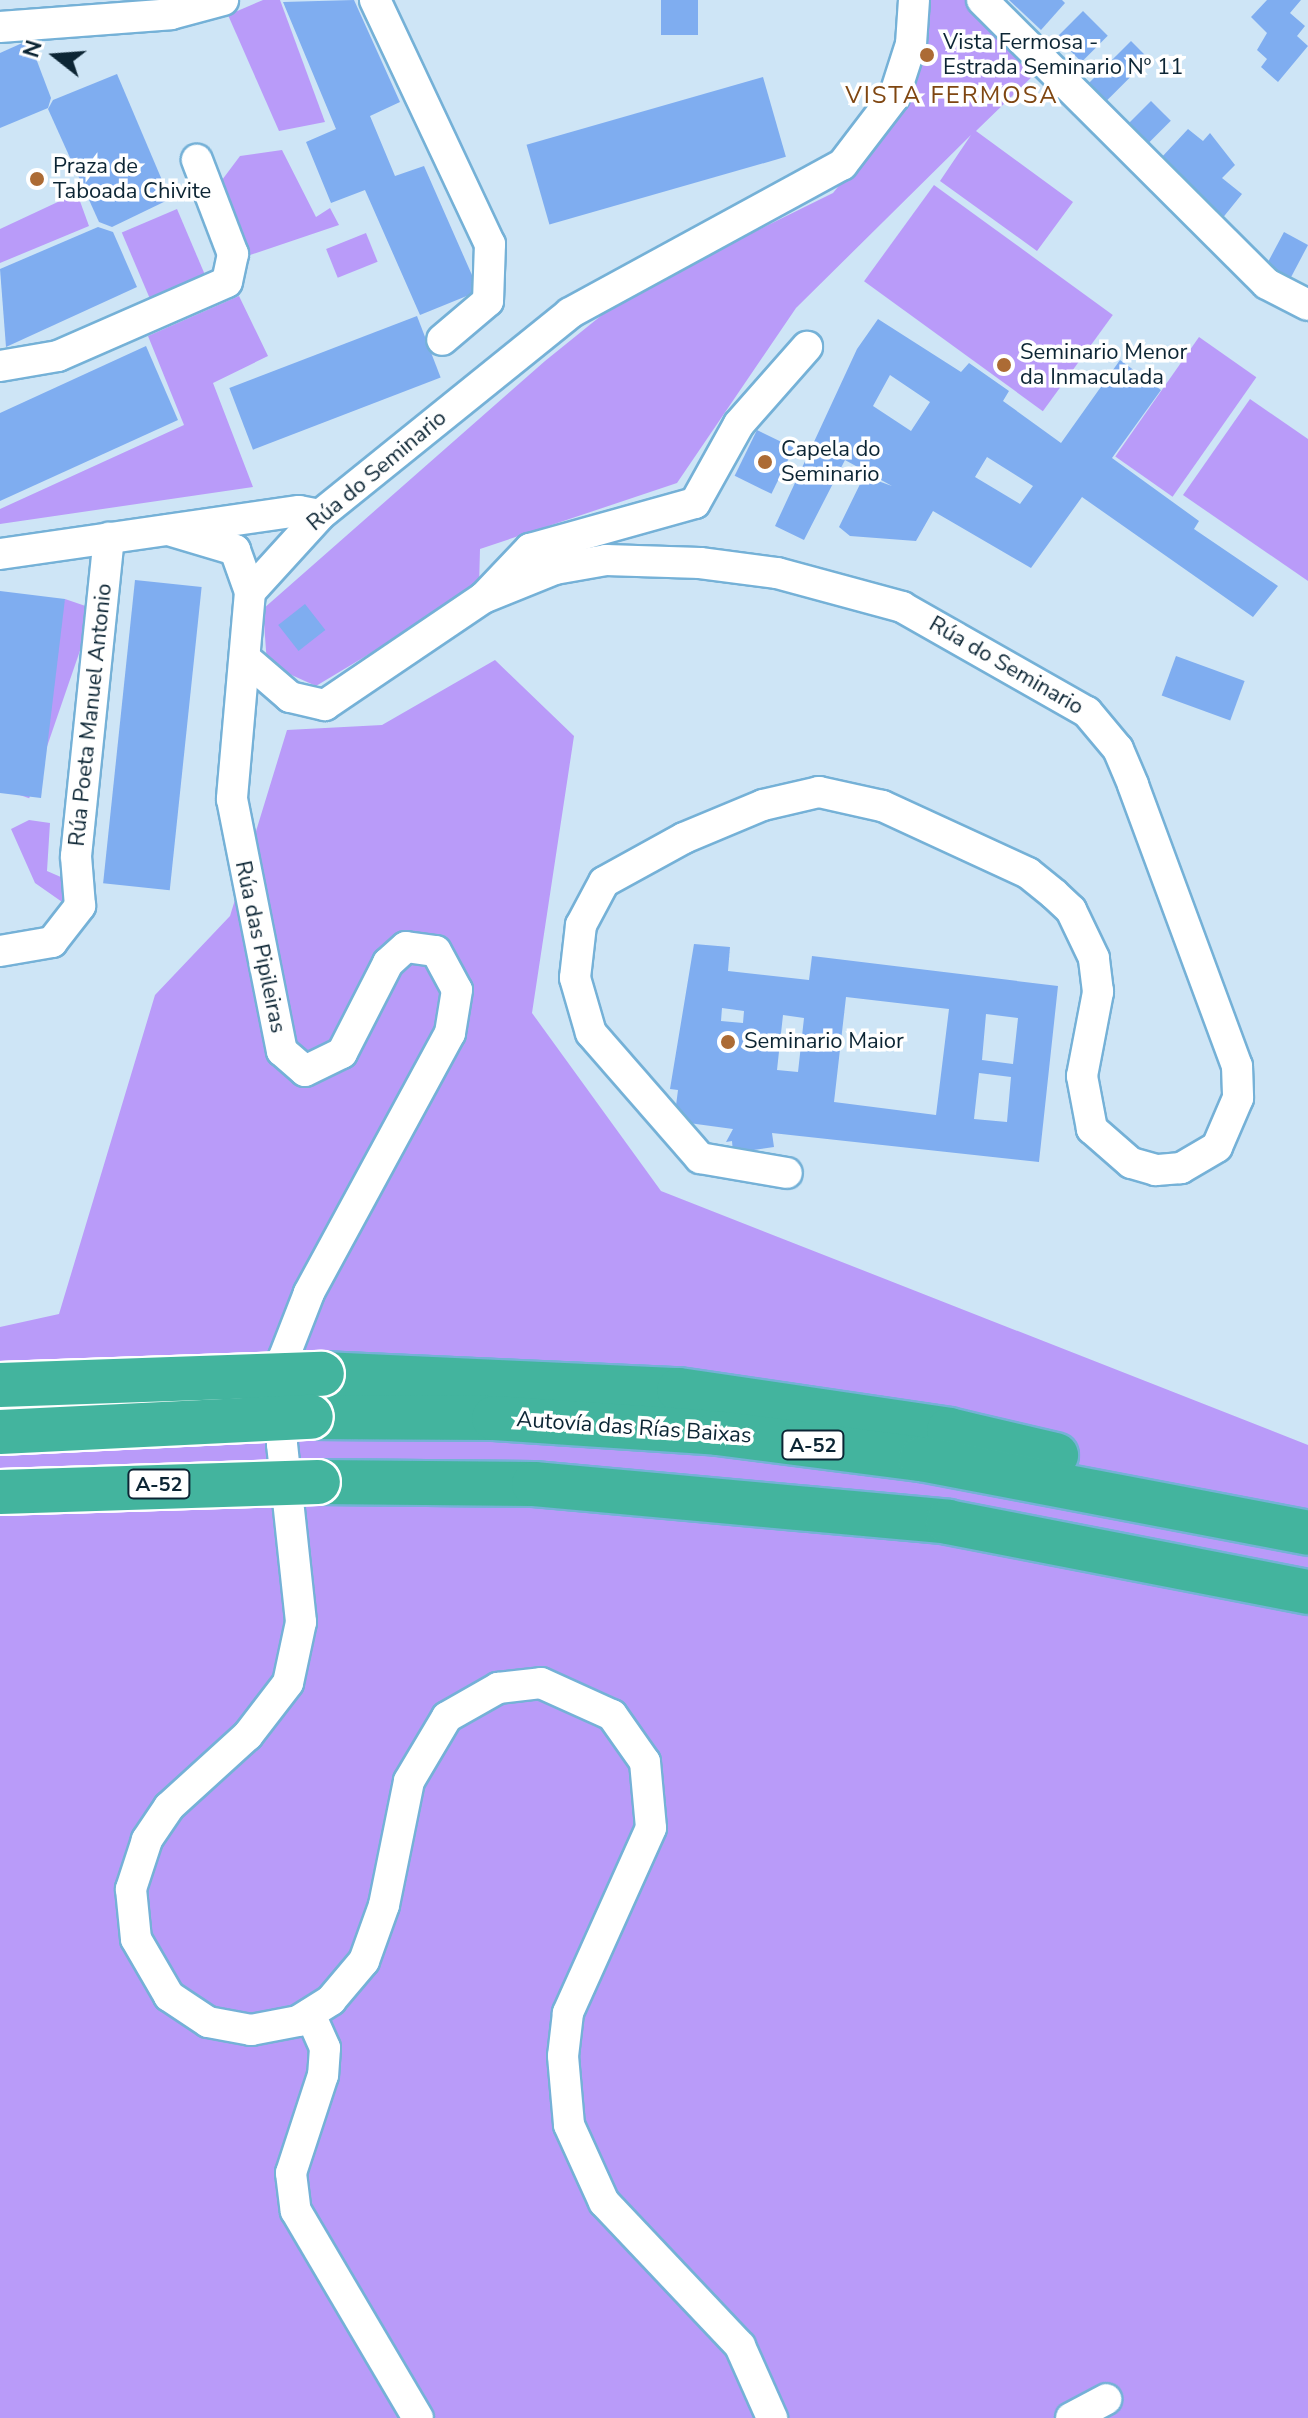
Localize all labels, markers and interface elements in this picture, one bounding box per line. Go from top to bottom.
north arrow [16,16,96,96]
place label: Vista Fermosa - Estrada Seminario Nº 11 [943,29,1183,80]
text: N [16,37,50,61]
marker: Vista Fermosa - Estrada Seminario Nº 11 [918,46,936,64]
district label: VISTA FERMOSA [845,82,1059,110]
place label: Praza de Taboada Chivite [53,153,211,204]
marker: Praza de Taboada Chivite [28,170,46,188]
place label: Seminario Menor da Inmaculada [1020,339,1187,390]
marker: Seminario Menor da Inmaculada [995,356,1013,374]
street label: Rúa do Seminario [302,405,452,537]
place label: Capela do Seminario [781,436,881,488]
marker: Capela do Seminario [756,453,774,471]
street label: Rúa Poeta Manuel Antonio [64,582,118,848]
street label: Rúa do Seminario [924,611,1088,721]
street label: Rúa das Pipileiras [229,859,291,1035]
place label: Seminario Maior [744,1029,904,1055]
marker: Seminario Maior [719,1033,737,1051]
street label: Autovía das Rías Baixas [516,1407,752,1449]
road number: A-52 [781,1429,845,1461]
road number: A-52 [127,1468,191,1500]

